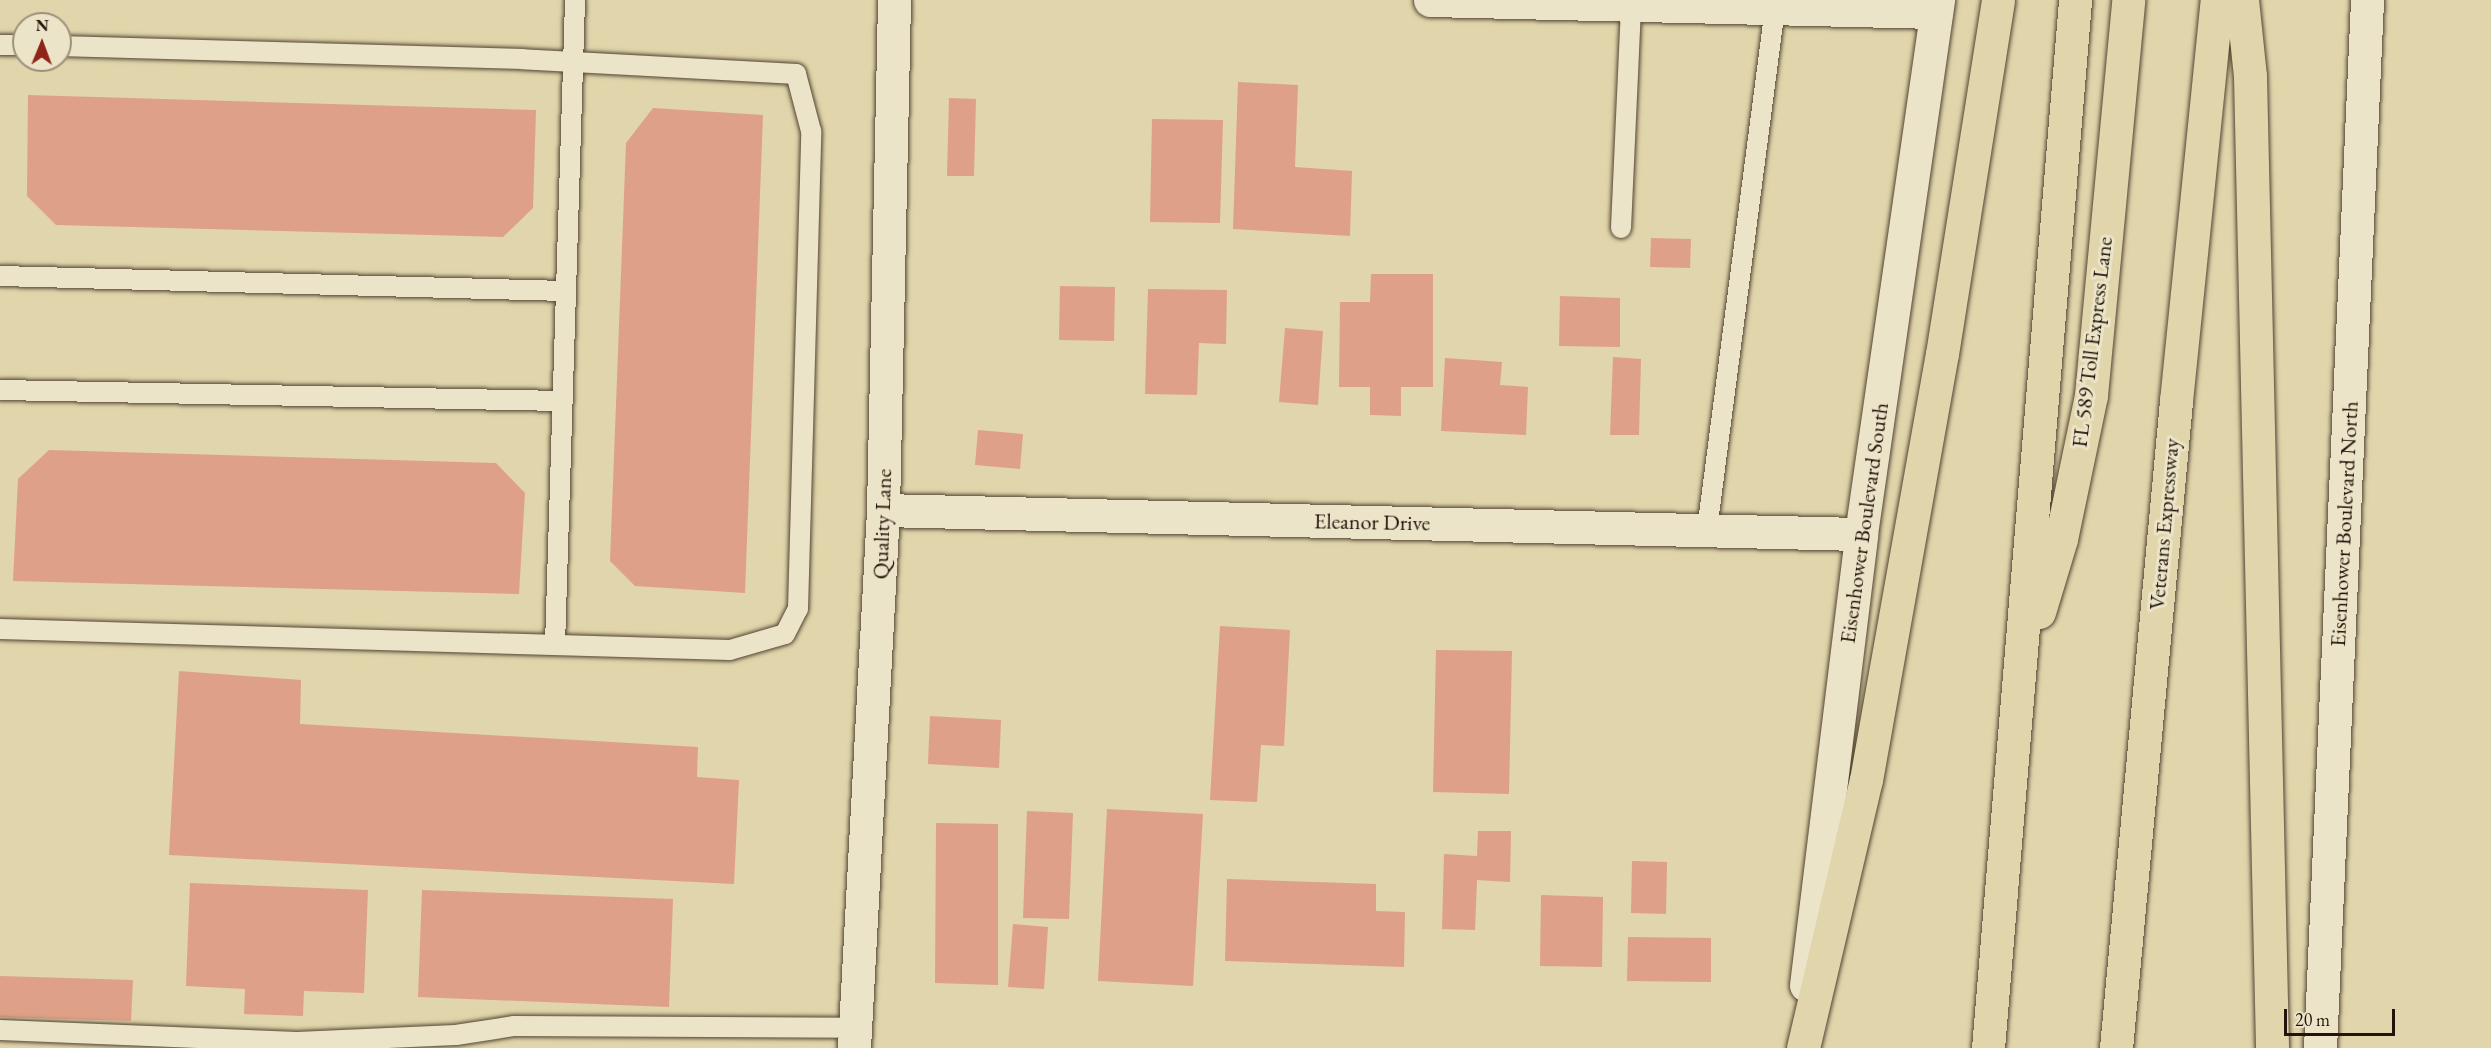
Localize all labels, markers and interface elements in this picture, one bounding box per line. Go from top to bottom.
north arrow [12,12,72,72]
text: N [36,15,49,36]
street label: FL 589 Toll Express Lane [2066,235,2118,449]
street label: Eisenhower Boulevard North [2324,400,2364,648]
street label: Eisenhower Boulevard South [1834,401,1894,645]
street label: Veterans Expressway [2143,437,2185,611]
street label: Quality Lane [867,468,897,580]
street label: Eleanor Drive [1314,508,1430,536]
scale bar [2287,997,2398,1035]
text: 20 m [2295,1008,2330,1031]

